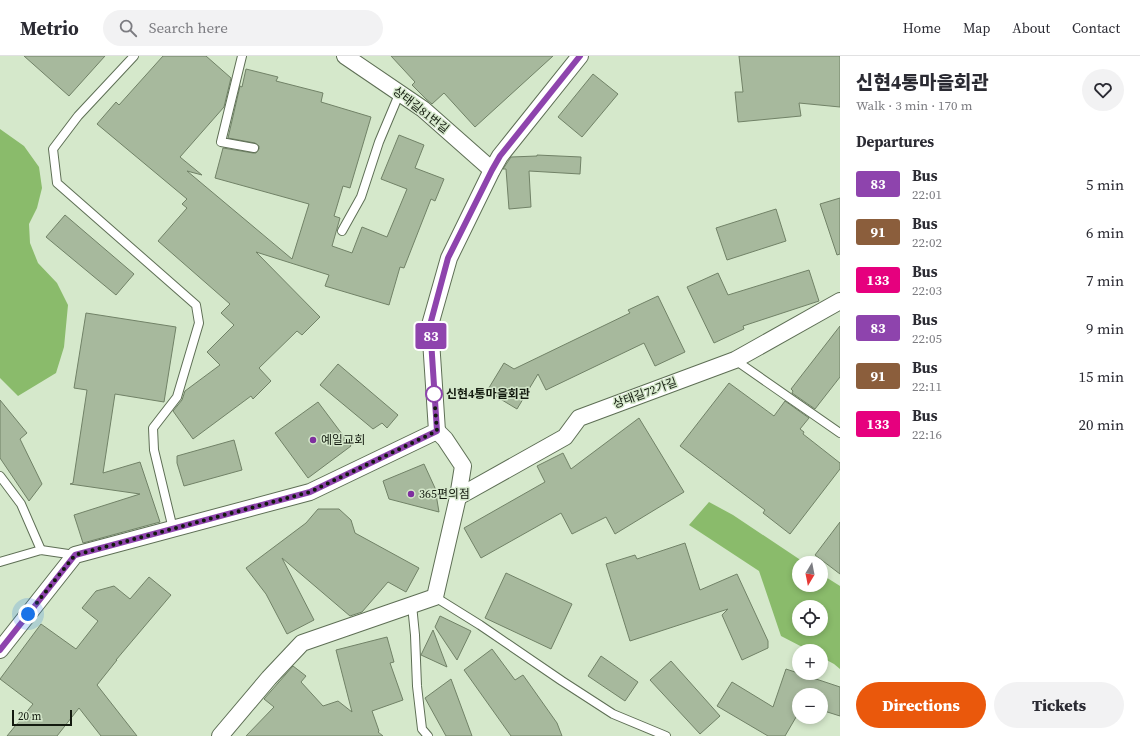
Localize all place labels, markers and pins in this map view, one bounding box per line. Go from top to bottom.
marker: 신현4통마을회관 [425,385,443,403]
place label: 신현4통마을회관 [446,386,530,402]
place label: 예일교회 [321,432,365,448]
marker: 예일교회 [308,435,318,445]
place label: 365편의점 [419,486,470,502]
marker: 365편의점 [406,489,416,499]

